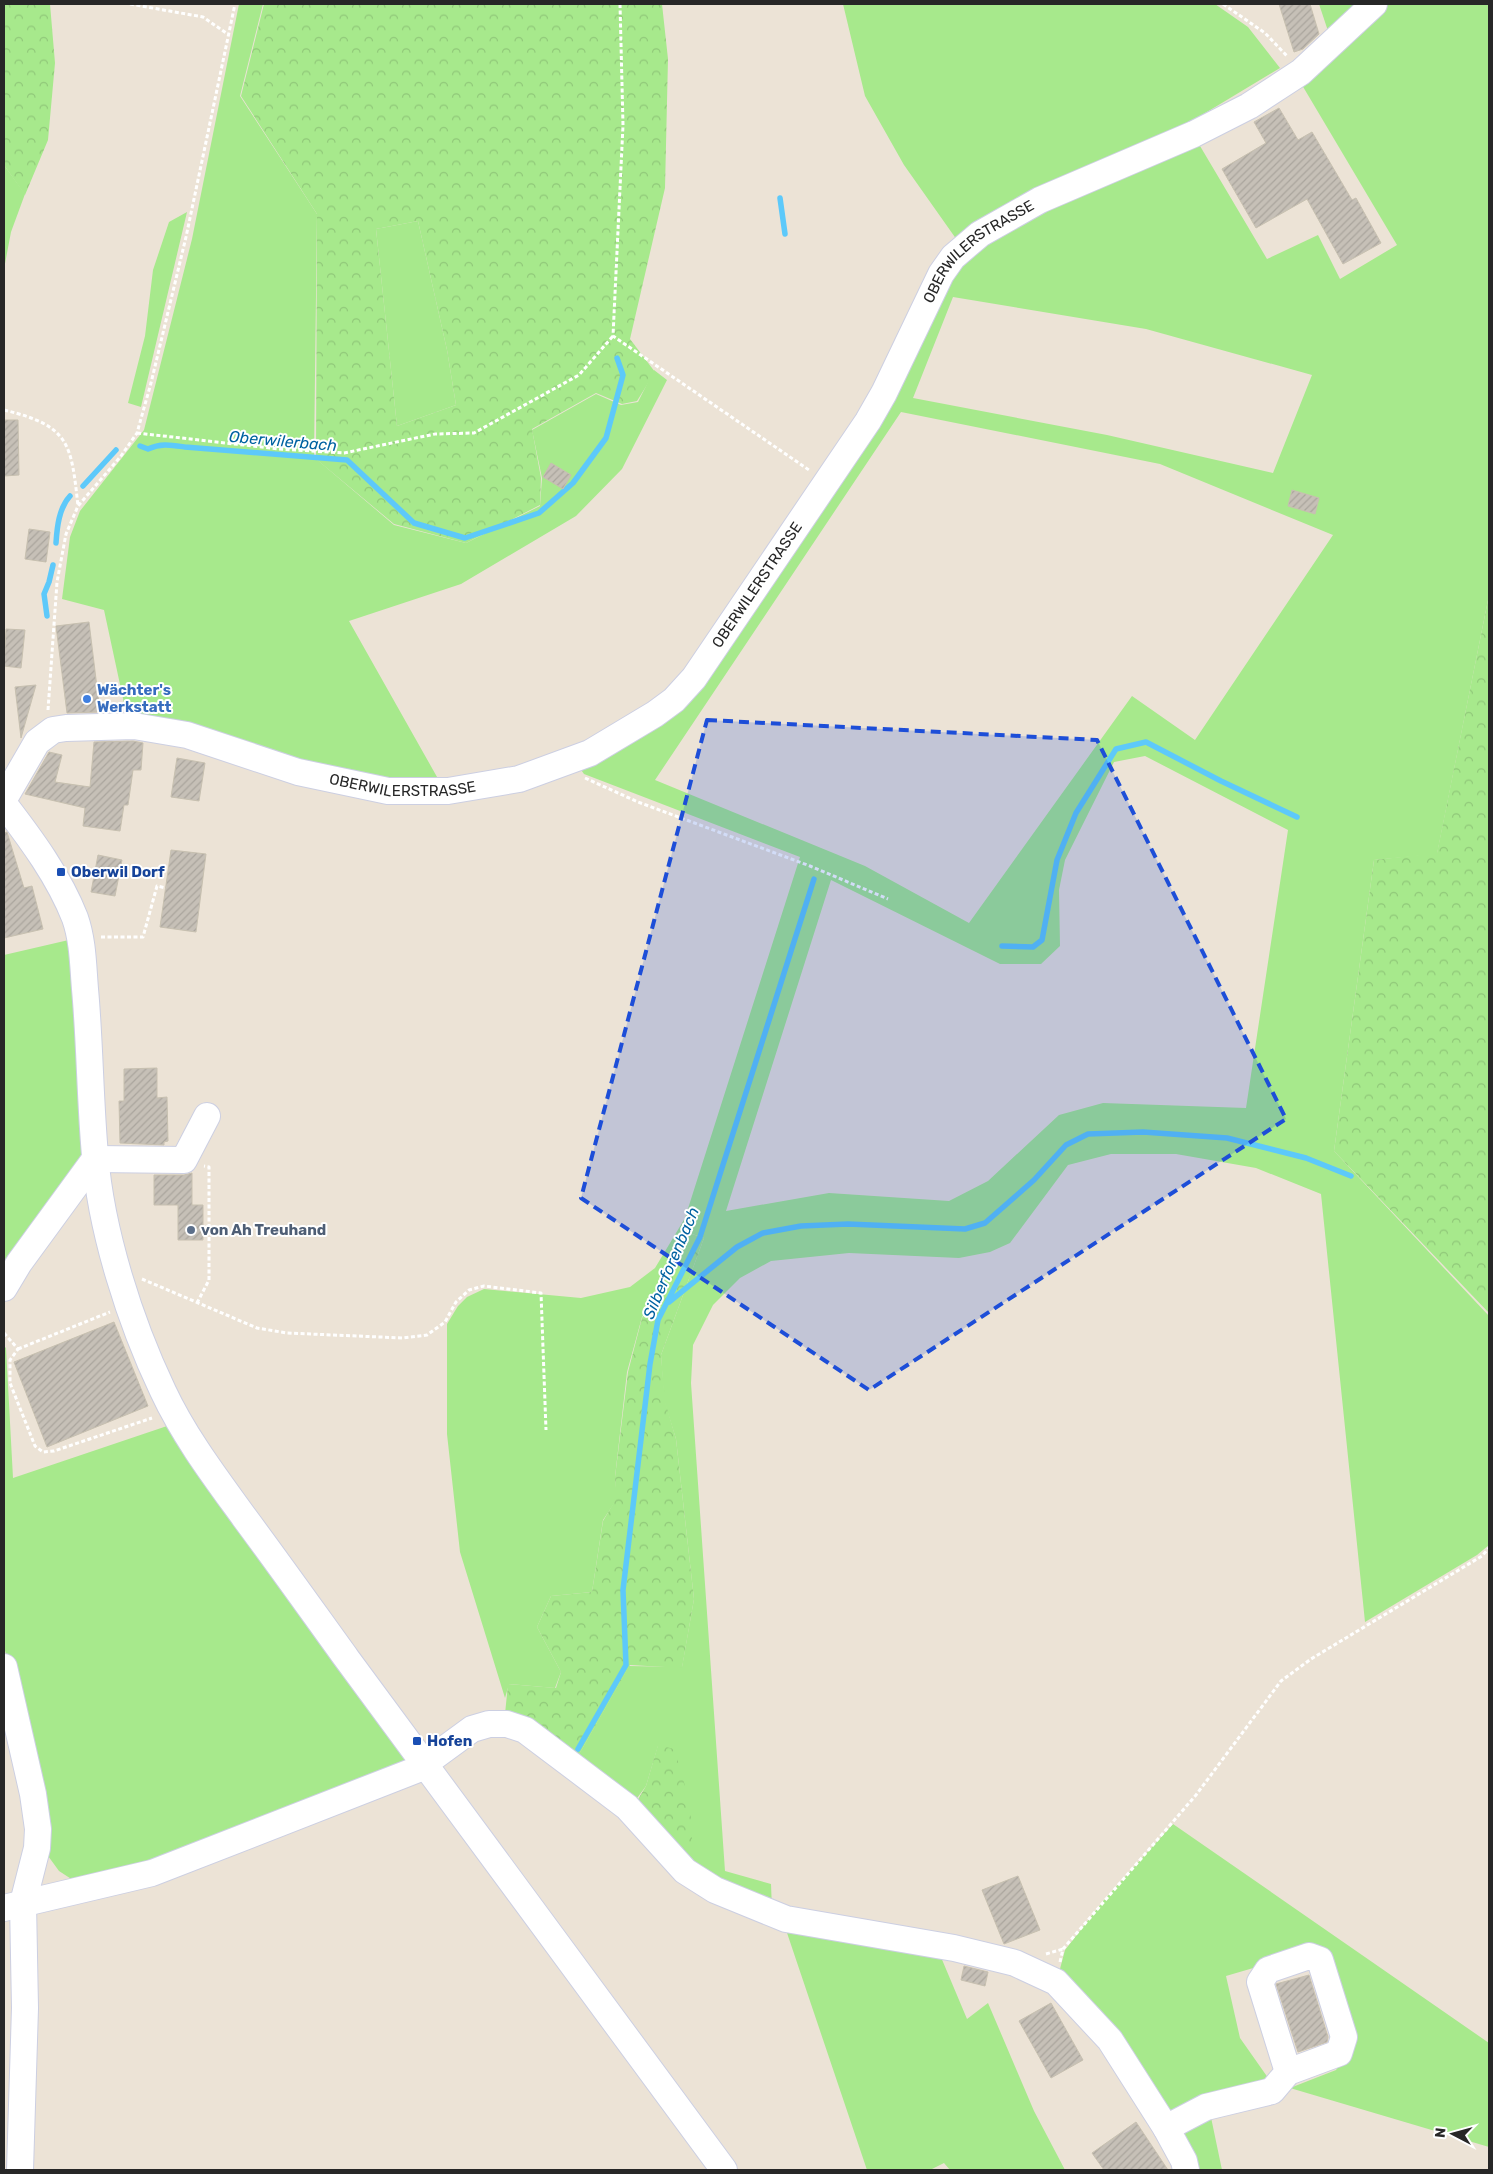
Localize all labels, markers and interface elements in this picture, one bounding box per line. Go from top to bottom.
street label: OBERWILERSTRASSE [919,196,1037,306]
water label: Oberwilerbach [228,427,338,455]
street label: OBERWILERSTRASSE [708,519,806,651]
place label: Wächter's Werkstatt [97,681,172,716]
marker: Wächter's Werkstatt [81,693,93,705]
street label: OBERWILERSTRASSE [328,770,477,801]
place label: Oberwil Dorf [71,863,165,881]
marker: Oberwil Dorf [55,866,67,878]
water label: Silberforenbach [639,1204,703,1322]
place label: von Ah Treuhand [201,1221,326,1239]
marker: von Ah Treuhand [185,1224,197,1236]
place label: Hofen [427,1732,472,1750]
marker: Hofen [411,1735,423,1747]
north arrow [1428,2109,1478,2159]
text: N [1432,2127,1450,2139]

